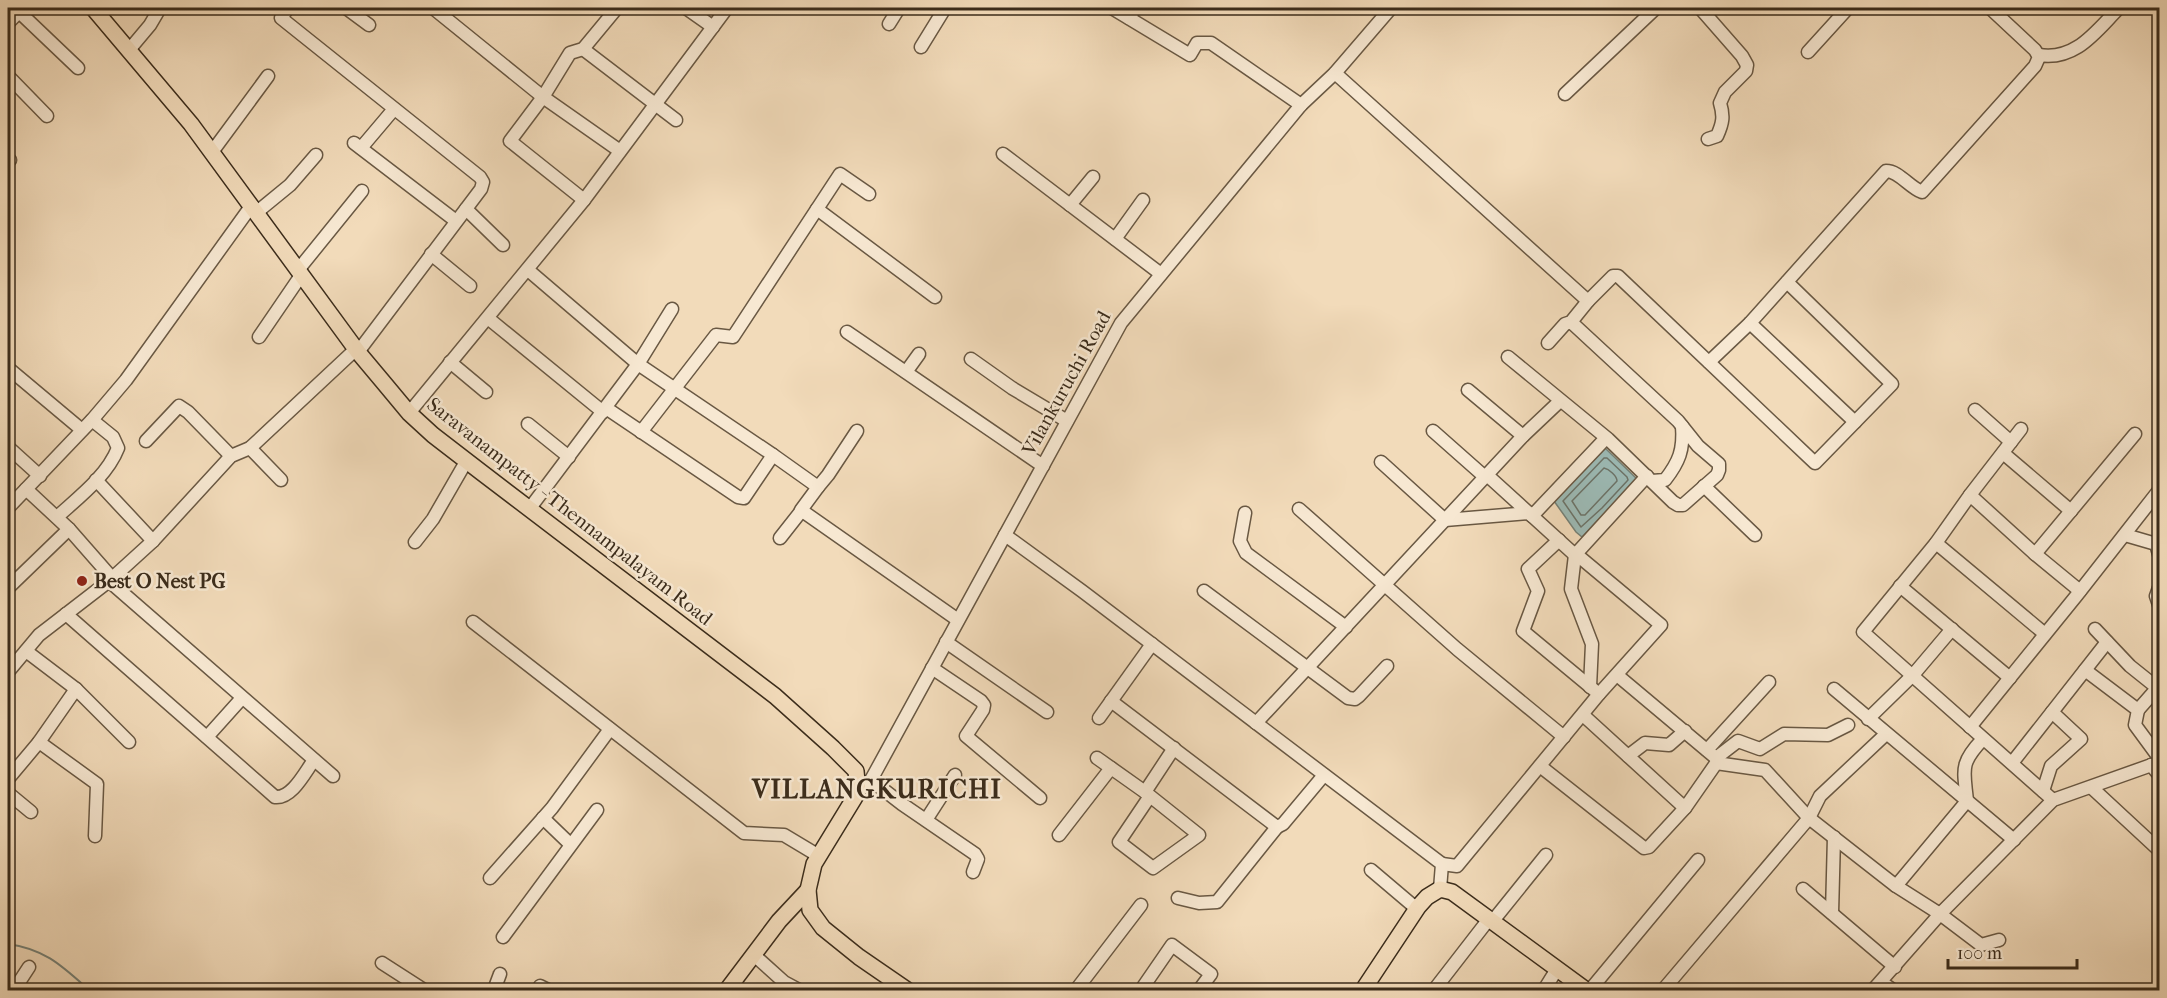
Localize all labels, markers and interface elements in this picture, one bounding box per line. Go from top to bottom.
street label: Vilankuruchi Road [1017,306,1116,460]
street label: Saravanampatty - Thennampalayam Road [422,393,718,631]
place label: Best O Nest PG [94,570,226,593]
marker: Best O Nest PG [75,574,89,588]
district label: VILLANGKURICHI [751,774,1002,805]
scale bar [1948,932,2077,970]
text: 100 m [1957,943,2002,964]

